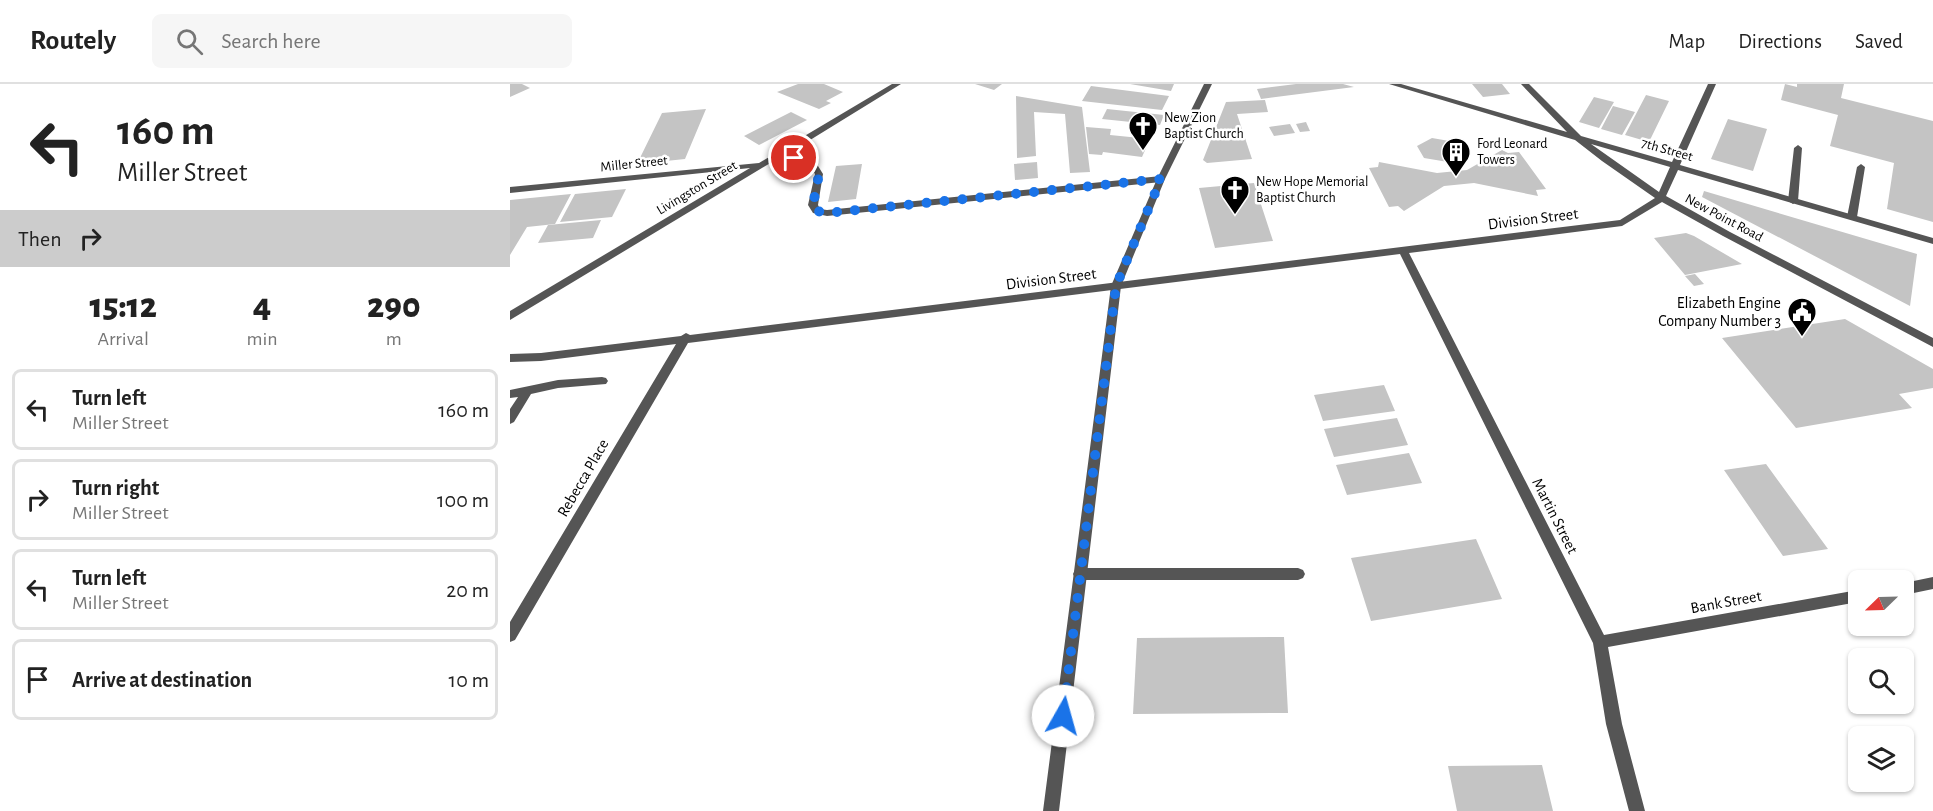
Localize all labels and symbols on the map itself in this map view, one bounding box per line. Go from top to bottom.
church icon: New Zion Baptist Church [1127,110,1159,152]
place label: New Zion Baptist Church [1164,111,1244,141]
pin [768,132,819,183]
building icon: Ford Leonard Towers [1440,136,1472,178]
street label: 7th Street [1640,136,1695,164]
place label: Ford Leonard Towers [1477,137,1548,167]
street label: Miller Street [600,153,669,174]
street label: Livingston Street [654,158,740,217]
church icon: New Hope Memorial Baptist Church [1219,174,1251,216]
place label: New Hope Memorial Baptist Church [1256,175,1369,205]
street label: New Point Road [1683,192,1765,244]
street label: Division Street [1487,206,1579,232]
street label: Division Street [1005,266,1097,292]
place label: Elizabeth Engine Company Number 3 [1658,295,1781,330]
public building icon: Elizabeth Engine Company Number 3 [1786,296,1818,338]
street label: Rebecca Place [554,436,612,520]
street label: Martin Street [1529,476,1581,556]
north arrow [1848,570,1914,636]
street label: Bank Street [1689,588,1763,616]
position arrow [1031,684,1095,748]

